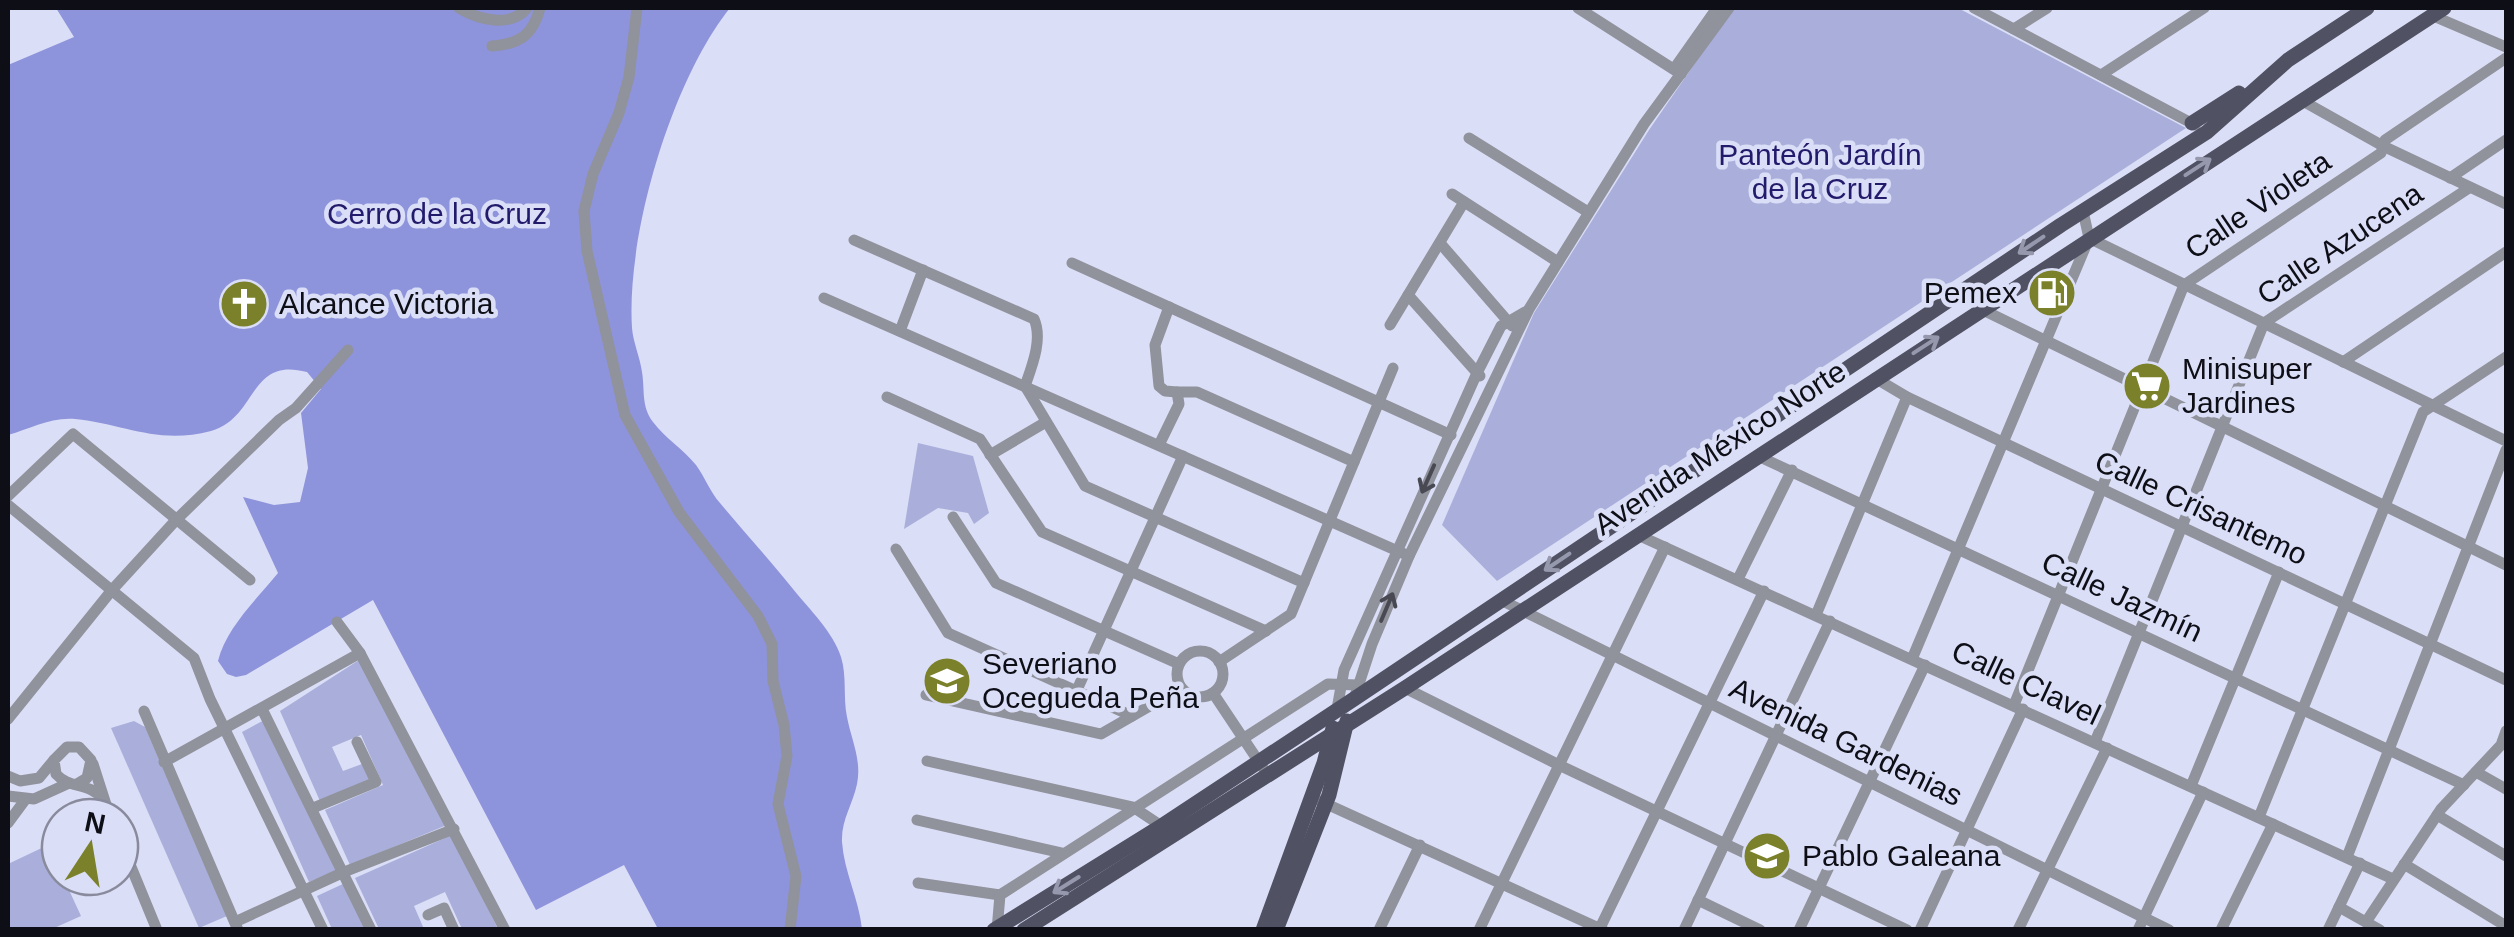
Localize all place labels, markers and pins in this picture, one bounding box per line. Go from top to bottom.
fuel station icon: Pemex [2026,267,2078,319]
place label: Pemex [1924,276,2017,309]
church icon: Alcance Victoria [218,278,270,330]
place label: Alcance Victoria [279,287,494,320]
place label: Minisuper Jardines [2182,352,2312,419]
supermarket icon: Minisuper Jardines [2121,360,2173,412]
place label: Severiano Ocegueda Peña [982,647,1199,714]
school or university icon: Severiano Ocegueda Peña [921,655,973,707]
school or university icon: Pablo Galeana [1741,830,1793,882]
place label: Pablo Galeana [1802,839,2001,872]

